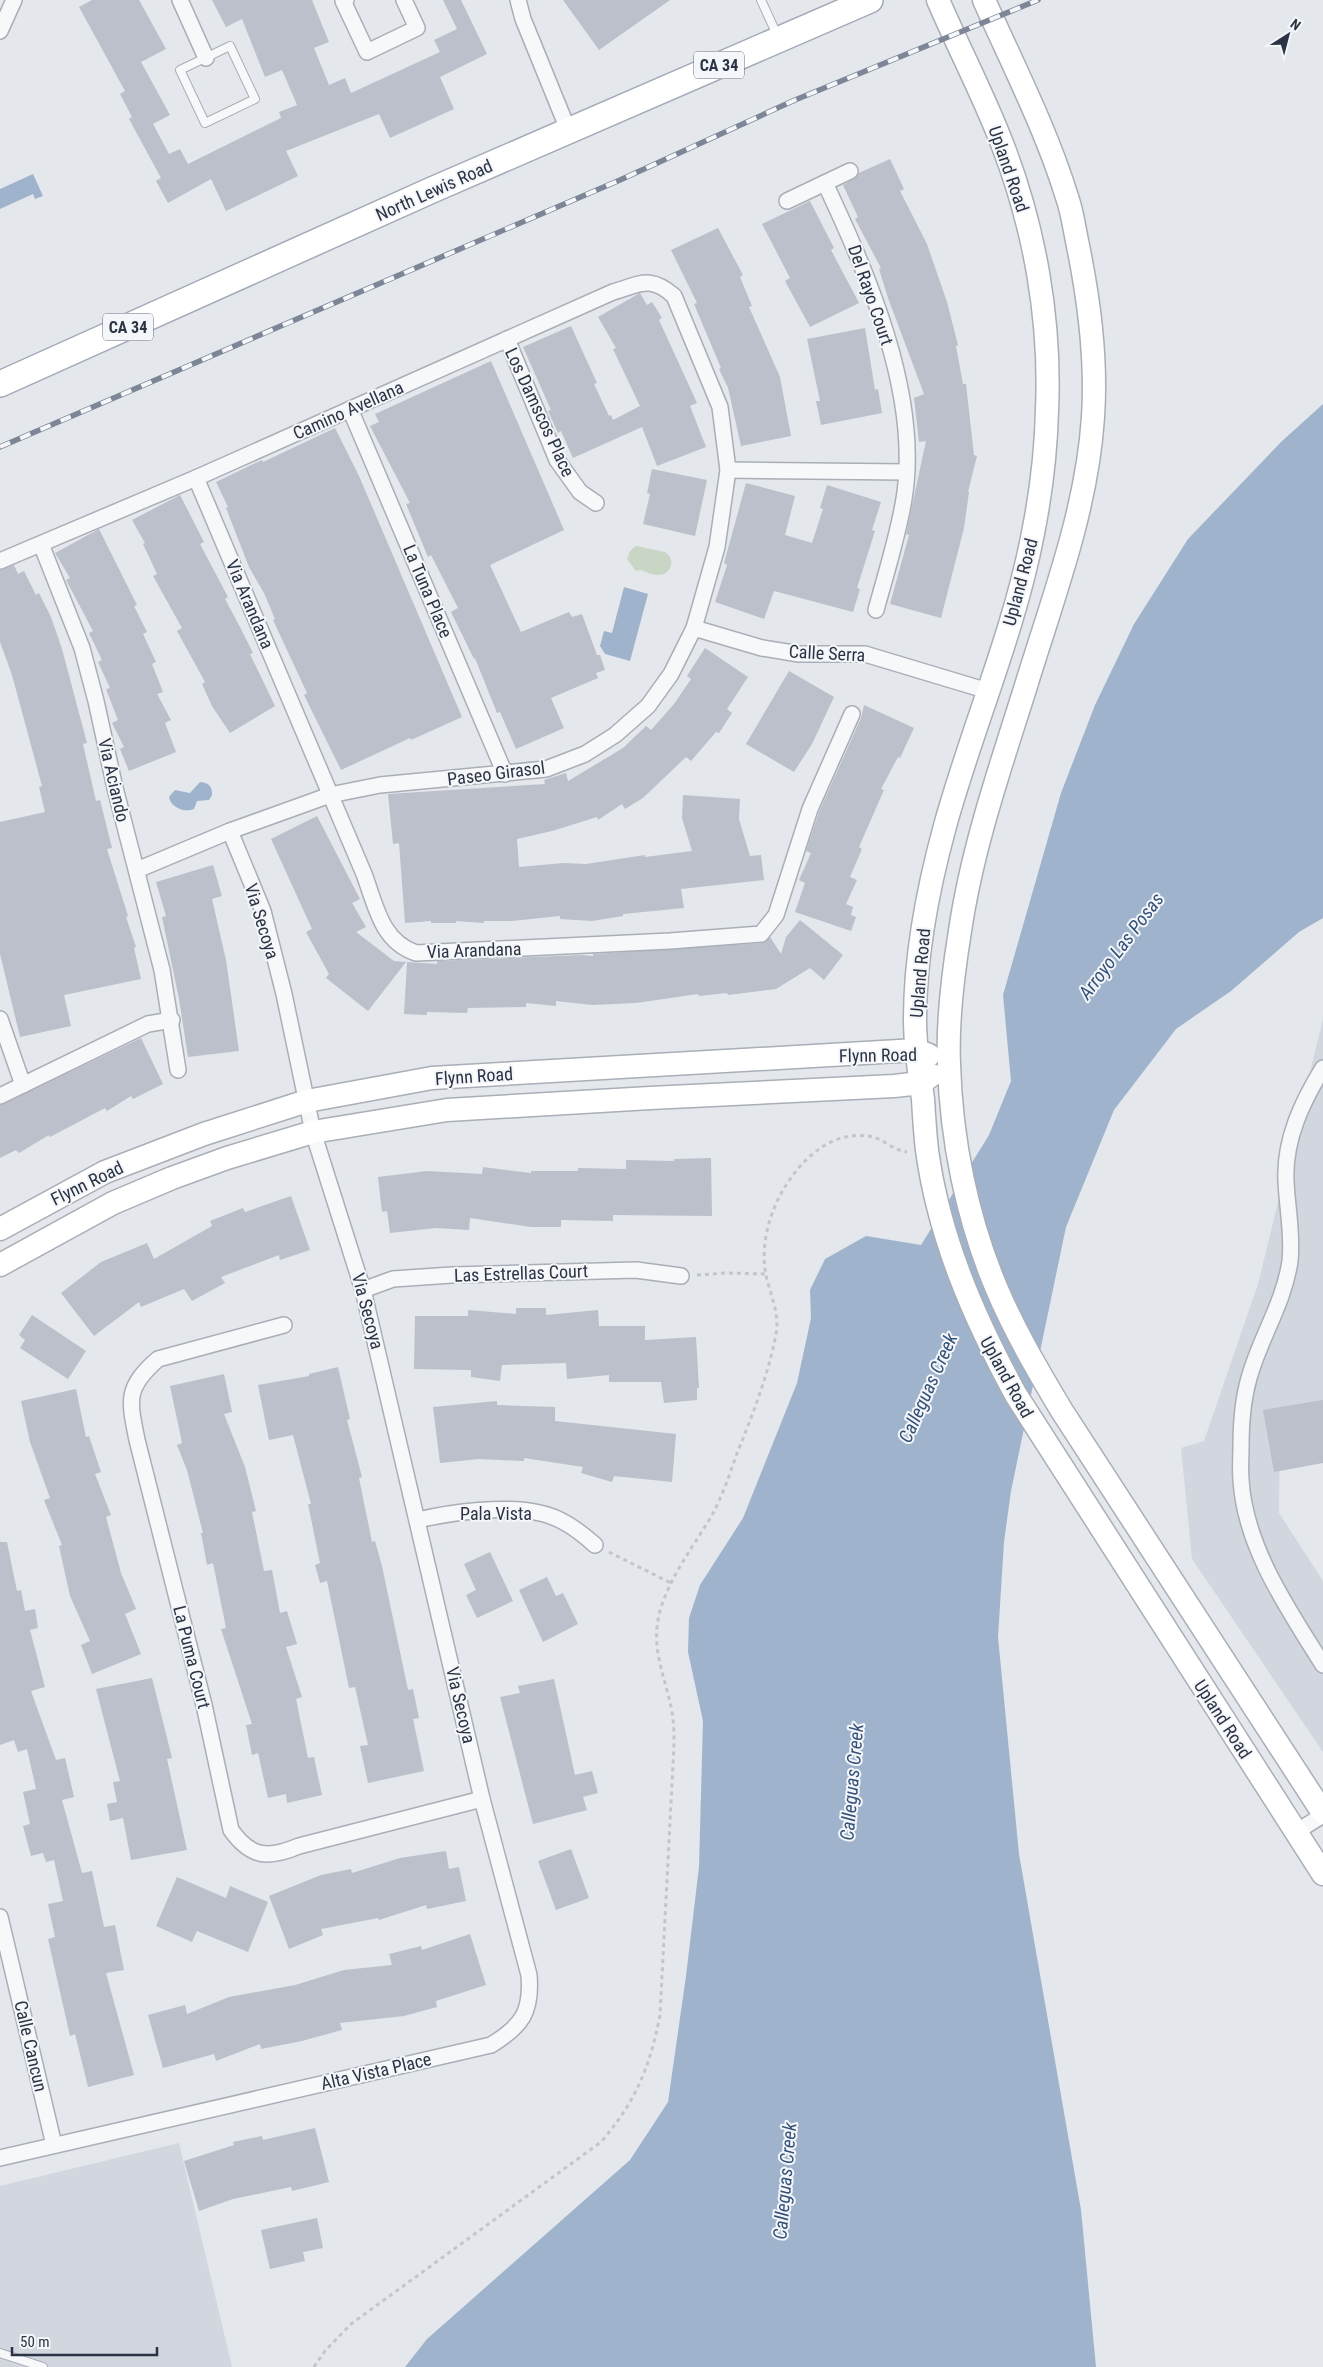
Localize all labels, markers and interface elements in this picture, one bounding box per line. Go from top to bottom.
north arrow [1263,10,1313,60]
text: N [1287,15,1304,33]
road number: CA 34 [694,52,744,78]
street label: Upland Road [984,123,1034,215]
street label: North Lewis Road [372,155,496,225]
street label: Del Rayo Court [844,242,898,348]
road number: CA 34 [103,314,153,341]
street label: Los Damscos Place [501,344,579,480]
street label: Camino Avellana [290,376,406,444]
street label: Upland Road [998,536,1042,628]
street label: La Tuna Place [399,541,457,641]
street label: Via Arandana [222,556,278,652]
street label: Calle Serra [788,641,866,665]
street label: Via Aciando [94,736,134,824]
street label: Paseo Girasol [446,757,546,789]
street label: Via Secoya [241,881,283,961]
water label: Arroyo Las Posas [1073,888,1168,1005]
street label: Upland Road [906,927,934,1019]
street label: Via Arandana [426,938,522,962]
street label: Flynn Road [839,1044,917,1066]
street label: Flynn Road [434,1063,514,1089]
street label: Flynn Road [47,1156,127,1210]
street label: Las Estrellas Court [454,1260,588,1286]
street label: Via Secoya [348,1271,388,1351]
water label: Calleguas Creek [894,1329,963,1446]
street label: Upland Road [976,1333,1038,1421]
street label: Pala Vista [460,1503,532,1524]
street label: La Puma Court [169,1603,215,1711]
street label: Via Secoya [442,1665,480,1745]
street label: Upland Road [1190,1676,1256,1762]
water label: Calleguas Creek [835,1722,869,1841]
street label: Calle Cancun [10,1998,52,2094]
street label: Alta Vista Place [319,2048,433,2094]
water label: Calleguas Creek [768,2121,802,2240]
scale bar [12,2324,158,2356]
text: 50 m [20,2333,50,2351]

